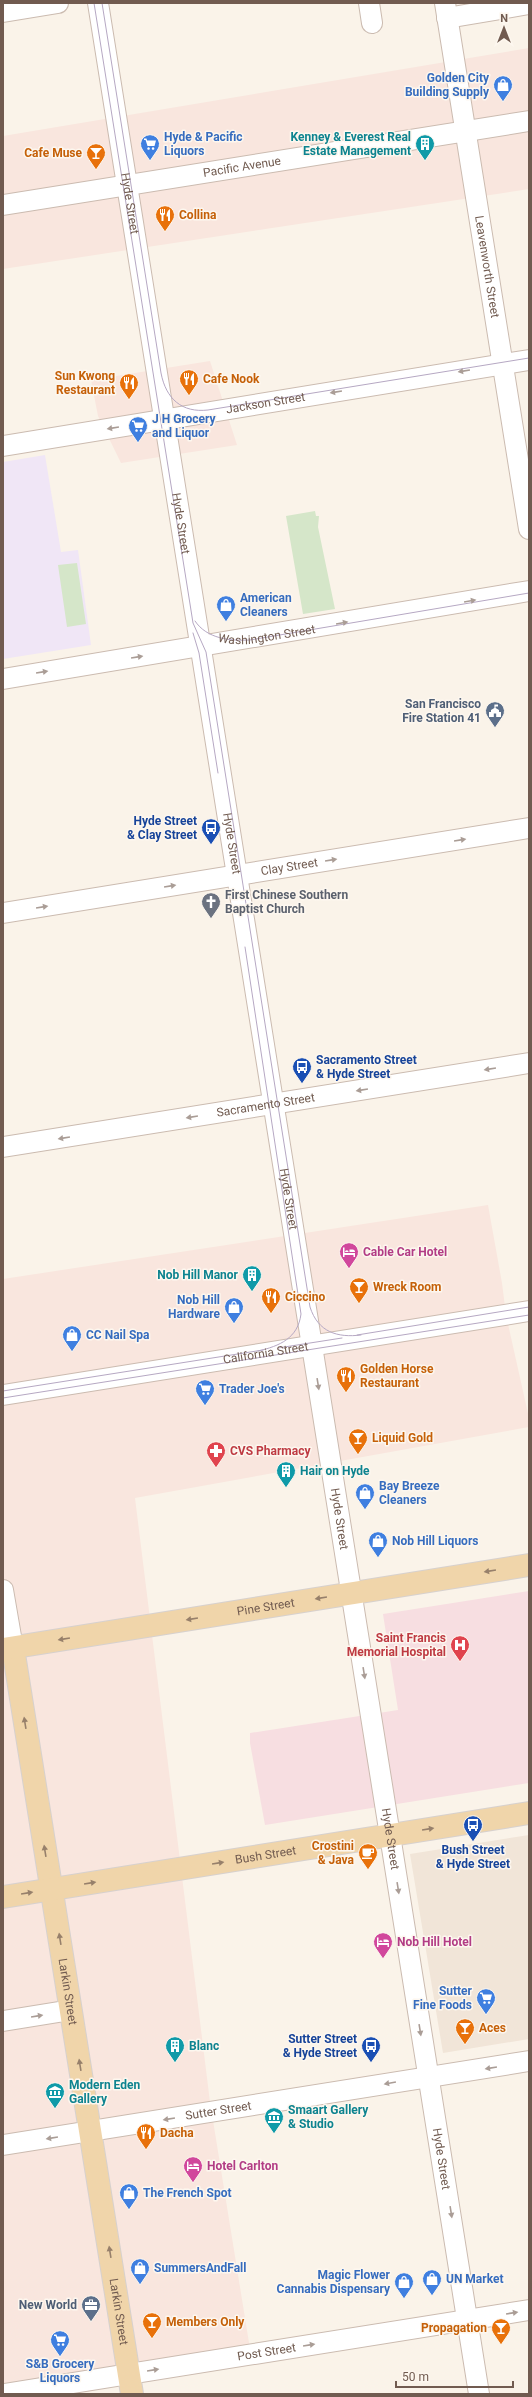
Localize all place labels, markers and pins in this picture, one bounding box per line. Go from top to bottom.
place label: Golden City Building Supply [405,71,490,99]
shop icon: Golden City Building Supply [492,74,514,102]
place label: Hyde & Pacific Liquors [164,130,243,158]
place label: Kenney & Everest Real Estate Management [290,130,411,158]
supermarket icon: Hyde & Pacific Liquors [139,133,161,161]
building icon: Kenney & Everest Real Estate Management [414,133,436,161]
bar icon: Cafe Muse [85,142,107,170]
place label: Cafe Muse [24,146,83,160]
restaurant icon: Collina [154,204,176,232]
place label: Collina [179,208,217,222]
restaurant icon: Cafe Nook [178,368,200,396]
place label: Sun Kwong Restaurant [55,369,115,397]
restaurant icon: Sun Kwong Restaurant [118,372,140,400]
place label: Cafe Nook [203,372,260,386]
place label: J H Grocery and Liquor [152,412,217,440]
supermarket icon: J H Grocery and Liquor [127,415,149,443]
place label: American Cleaners [240,591,292,619]
shop icon: American Cleaners [215,594,237,622]
place label: San Francisco Fire Station 41 [402,697,481,725]
public building icon: San Francisco Fire Station 41 [484,700,506,728]
place label: Hyde Street & Clay Street [127,814,197,842]
bus stop icon: Hyde Street & Clay Street [200,817,222,845]
place label: First Chinese Southern Baptist Church [225,888,348,916]
church icon: First Chinese Southern Baptist Church [200,891,222,919]
place label: Sacramento Street & Hyde Street [316,1053,417,1081]
bus stop icon: Sacramento Street & Hyde Street [291,1056,313,1084]
hotel icon: Cable Car Hotel [338,1241,360,1269]
place label: Cable Car Hotel [363,1245,447,1259]
building icon: Nob Hill Manor [241,1264,263,1292]
place label: Nob Hill Manor [157,1268,239,1282]
bar icon: Wreck Room [348,1276,370,1304]
place label: Wreck Room [373,1280,441,1294]
restaurant icon: Ciccino [260,1286,282,1314]
place label: Ciccino [285,1290,325,1304]
place label: Nob Hill Hardware [168,1293,221,1321]
shop icon: Nob Hill Hardware [223,1296,245,1324]
shop icon: CC Nail Spa [61,1324,83,1352]
place label: CC Nail Spa [86,1328,150,1342]
place label: Golden Horse Restaurant [360,1362,434,1390]
restaurant icon: Golden Horse Restaurant [335,1365,357,1393]
supermarket icon: Trader Joe's [194,1378,216,1406]
place label: Trader Joe's [219,1382,285,1396]
bar icon: Liquid Gold [347,1427,369,1455]
place label: Liquid Gold [372,1431,433,1445]
pharmacy icon: CVS Pharmacy [205,1440,227,1468]
place label: CVS Pharmacy [230,1444,311,1458]
building icon: Hair on Hyde [275,1460,297,1488]
place label: Hair on Hyde [300,1464,370,1478]
place label: Bay Breeze Cleaners [379,1479,440,1507]
shop icon: Bay Breeze Cleaners [354,1482,376,1510]
shop icon: Nob Hill Liquors [367,1530,389,1558]
place label: Nob Hill Liquors [392,1534,478,1548]
place label: Saint Francis Memorial Hospital [347,1631,446,1659]
hospital icon: Saint Francis Memorial Hospital [449,1634,471,1662]
bus stop icon: Bush Street & Hyde Street [462,1814,484,1842]
place label: Crostini & Java [312,1839,355,1867]
cafe icon: Crostini & Java [357,1842,379,1870]
place label: Bush Street & Hyde Street [436,1843,510,1871]
hotel icon: Nob Hill Hotel [372,1931,394,1959]
place label: Nob Hill Hotel [397,1935,472,1949]
place label: Sutter Fine Foods [413,1984,473,2012]
supermarket icon: Sutter Fine Foods [475,1987,497,2015]
bar icon: Aces [454,2017,476,2045]
place label: Aces [479,2021,506,2035]
place label: Sutter Street & Hyde Street [283,2032,357,2060]
building icon: Blanc [164,2035,186,2063]
bus stop icon: Sutter Street & Hyde Street [360,2035,382,2063]
place label: Blanc [189,2039,219,2053]
place label: Modern Eden Gallery [69,2078,140,2106]
museum icon: Modern Eden Gallery [44,2081,66,2109]
place label: Smaart Gallery & Studio [288,2103,369,2131]
museum icon: Smaart Gallery & Studio [263,2106,285,2134]
restaurant icon: Dacha [135,2122,157,2150]
place label: Dacha [160,2126,194,2140]
hotel icon: Hotel Carlton [182,2155,204,2183]
place label: Hotel Carlton [207,2159,278,2173]
shop icon: The French Spot [118,2182,140,2210]
place label: The French Spot [143,2186,231,2200]
shop icon: SummersAndFall [129,2257,151,2285]
place label: SummersAndFall [154,2261,246,2275]
place label: Magic Flower Cannabis Dispensary [277,2268,391,2296]
shop icon: UN Market [421,2268,443,2296]
shop icon: Magic Flower Cannabis Dispensary [393,2271,415,2299]
place label: UN Market [446,2272,504,2286]
office icon: New World [80,2294,102,2322]
place label: New World [19,2298,77,2312]
bar icon: Members Only [141,2311,163,2339]
place label: Members Only [166,2315,245,2329]
bar icon: Propagation [490,2317,512,2345]
place label: Propagation [421,2321,487,2335]
supermarket icon: S&B Grocery Liquors [49,2329,71,2357]
place label: S&B Grocery Liquors [26,2357,95,2385]

